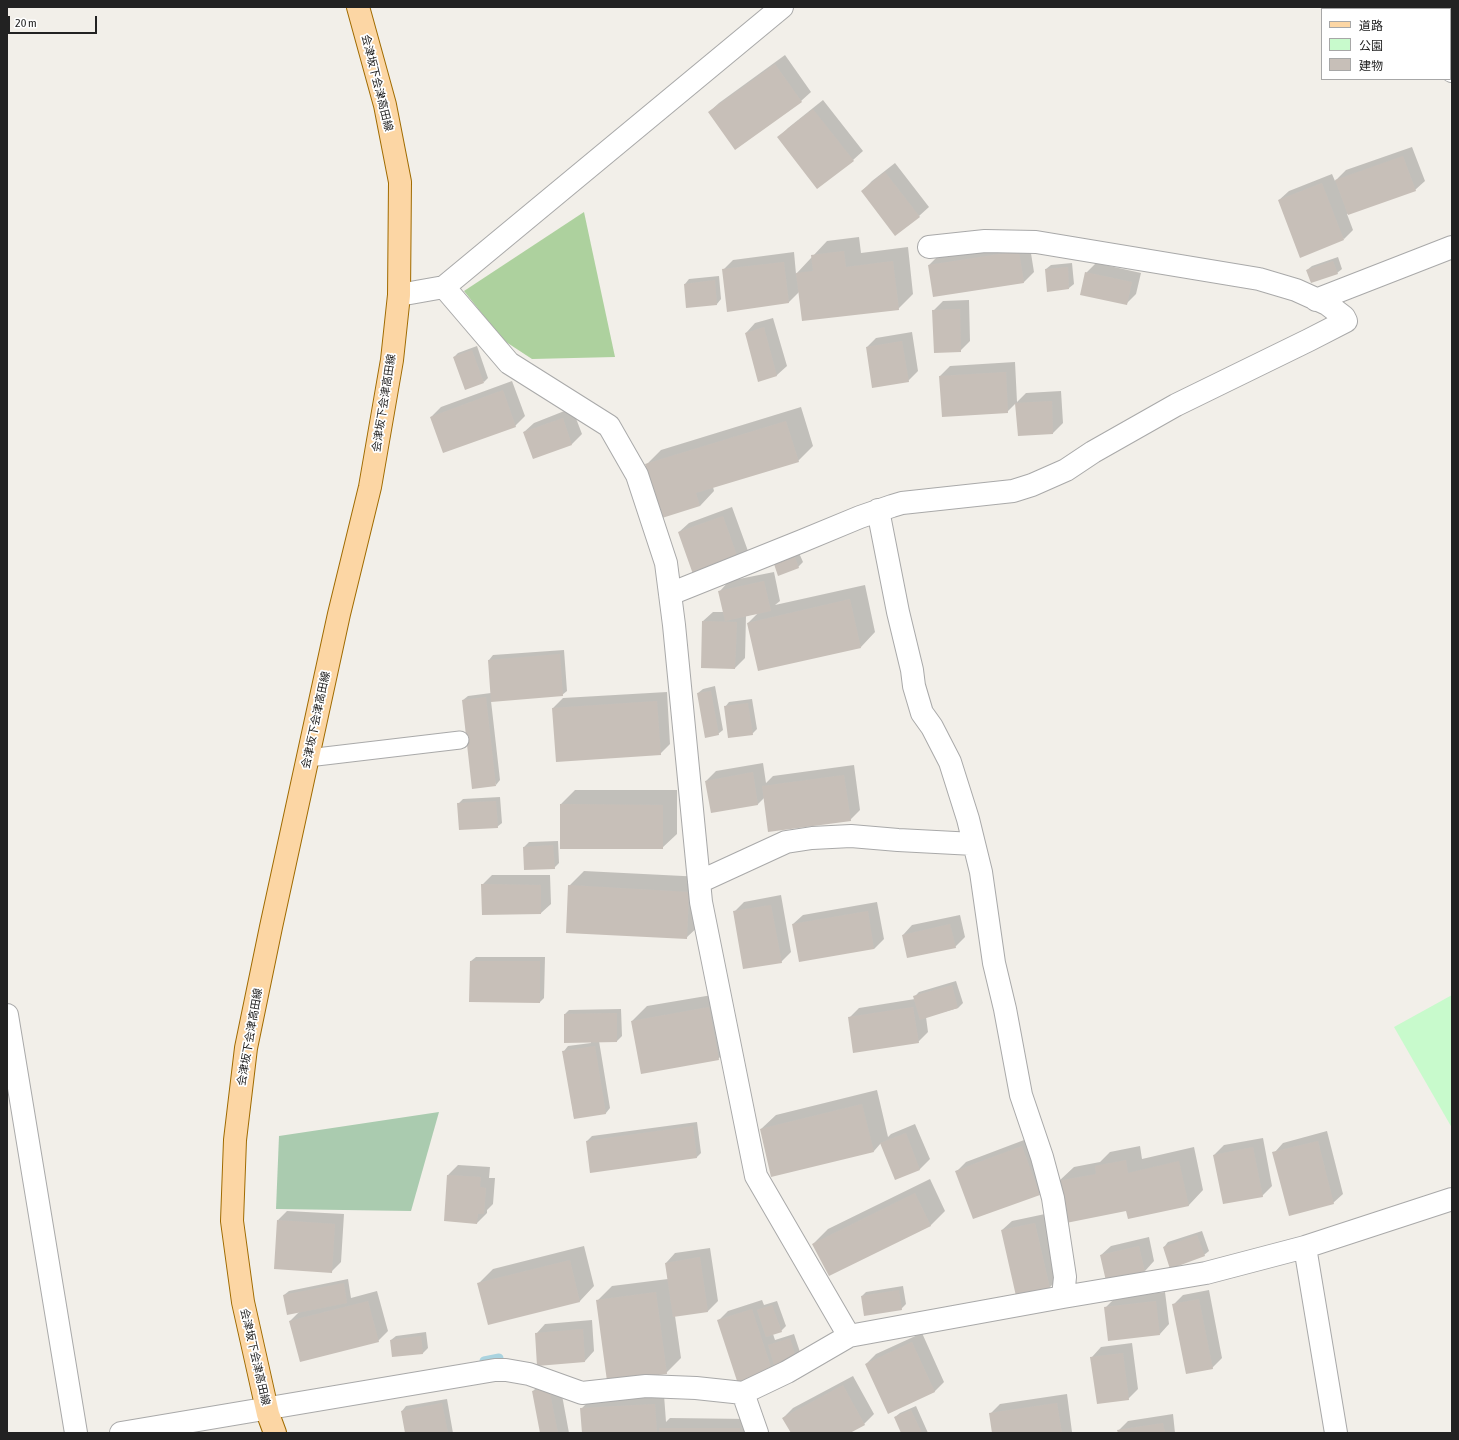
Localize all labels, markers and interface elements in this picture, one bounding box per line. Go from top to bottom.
scale bar [10,8,99,34]
legend [1321,8,1451,80]
text: 20 m [15,16,37,30]
text: 道路 [1359,19,1383,33]
street label: 会津坂下会津高田線 [359,33,395,133]
text: 公園 [1359,39,1383,53]
text: 建物 [1359,59,1383,73]
street label: 会津坂下会津高田線 [370,353,398,453]
street label: 会津坂下会津高田線 [299,670,333,770]
street label: 会津坂下会津高田線 [235,987,265,1087]
street label: 会津坂下会津高田線 [237,1307,273,1407]

